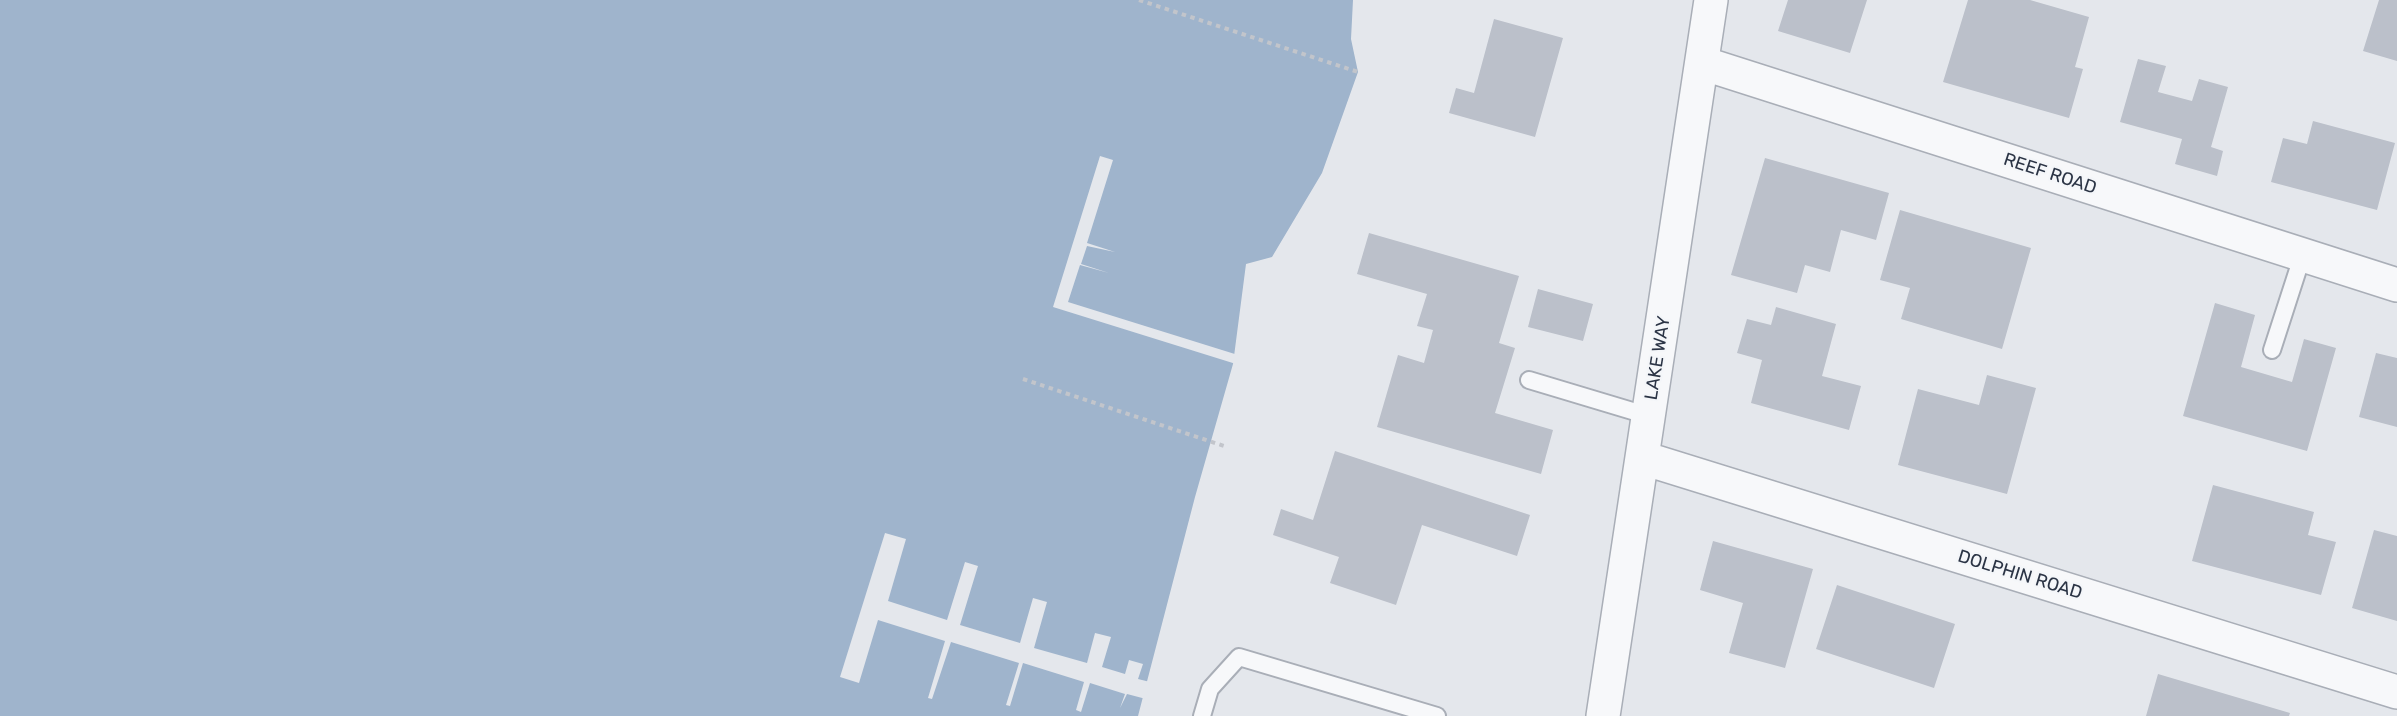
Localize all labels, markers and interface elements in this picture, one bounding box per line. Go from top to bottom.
street label: REEF ROAD [2001,149,2099,199]
street label: LAKE WAY [1641,314,1675,402]
street label: DOLPHIN ROAD [1955,546,2085,604]

